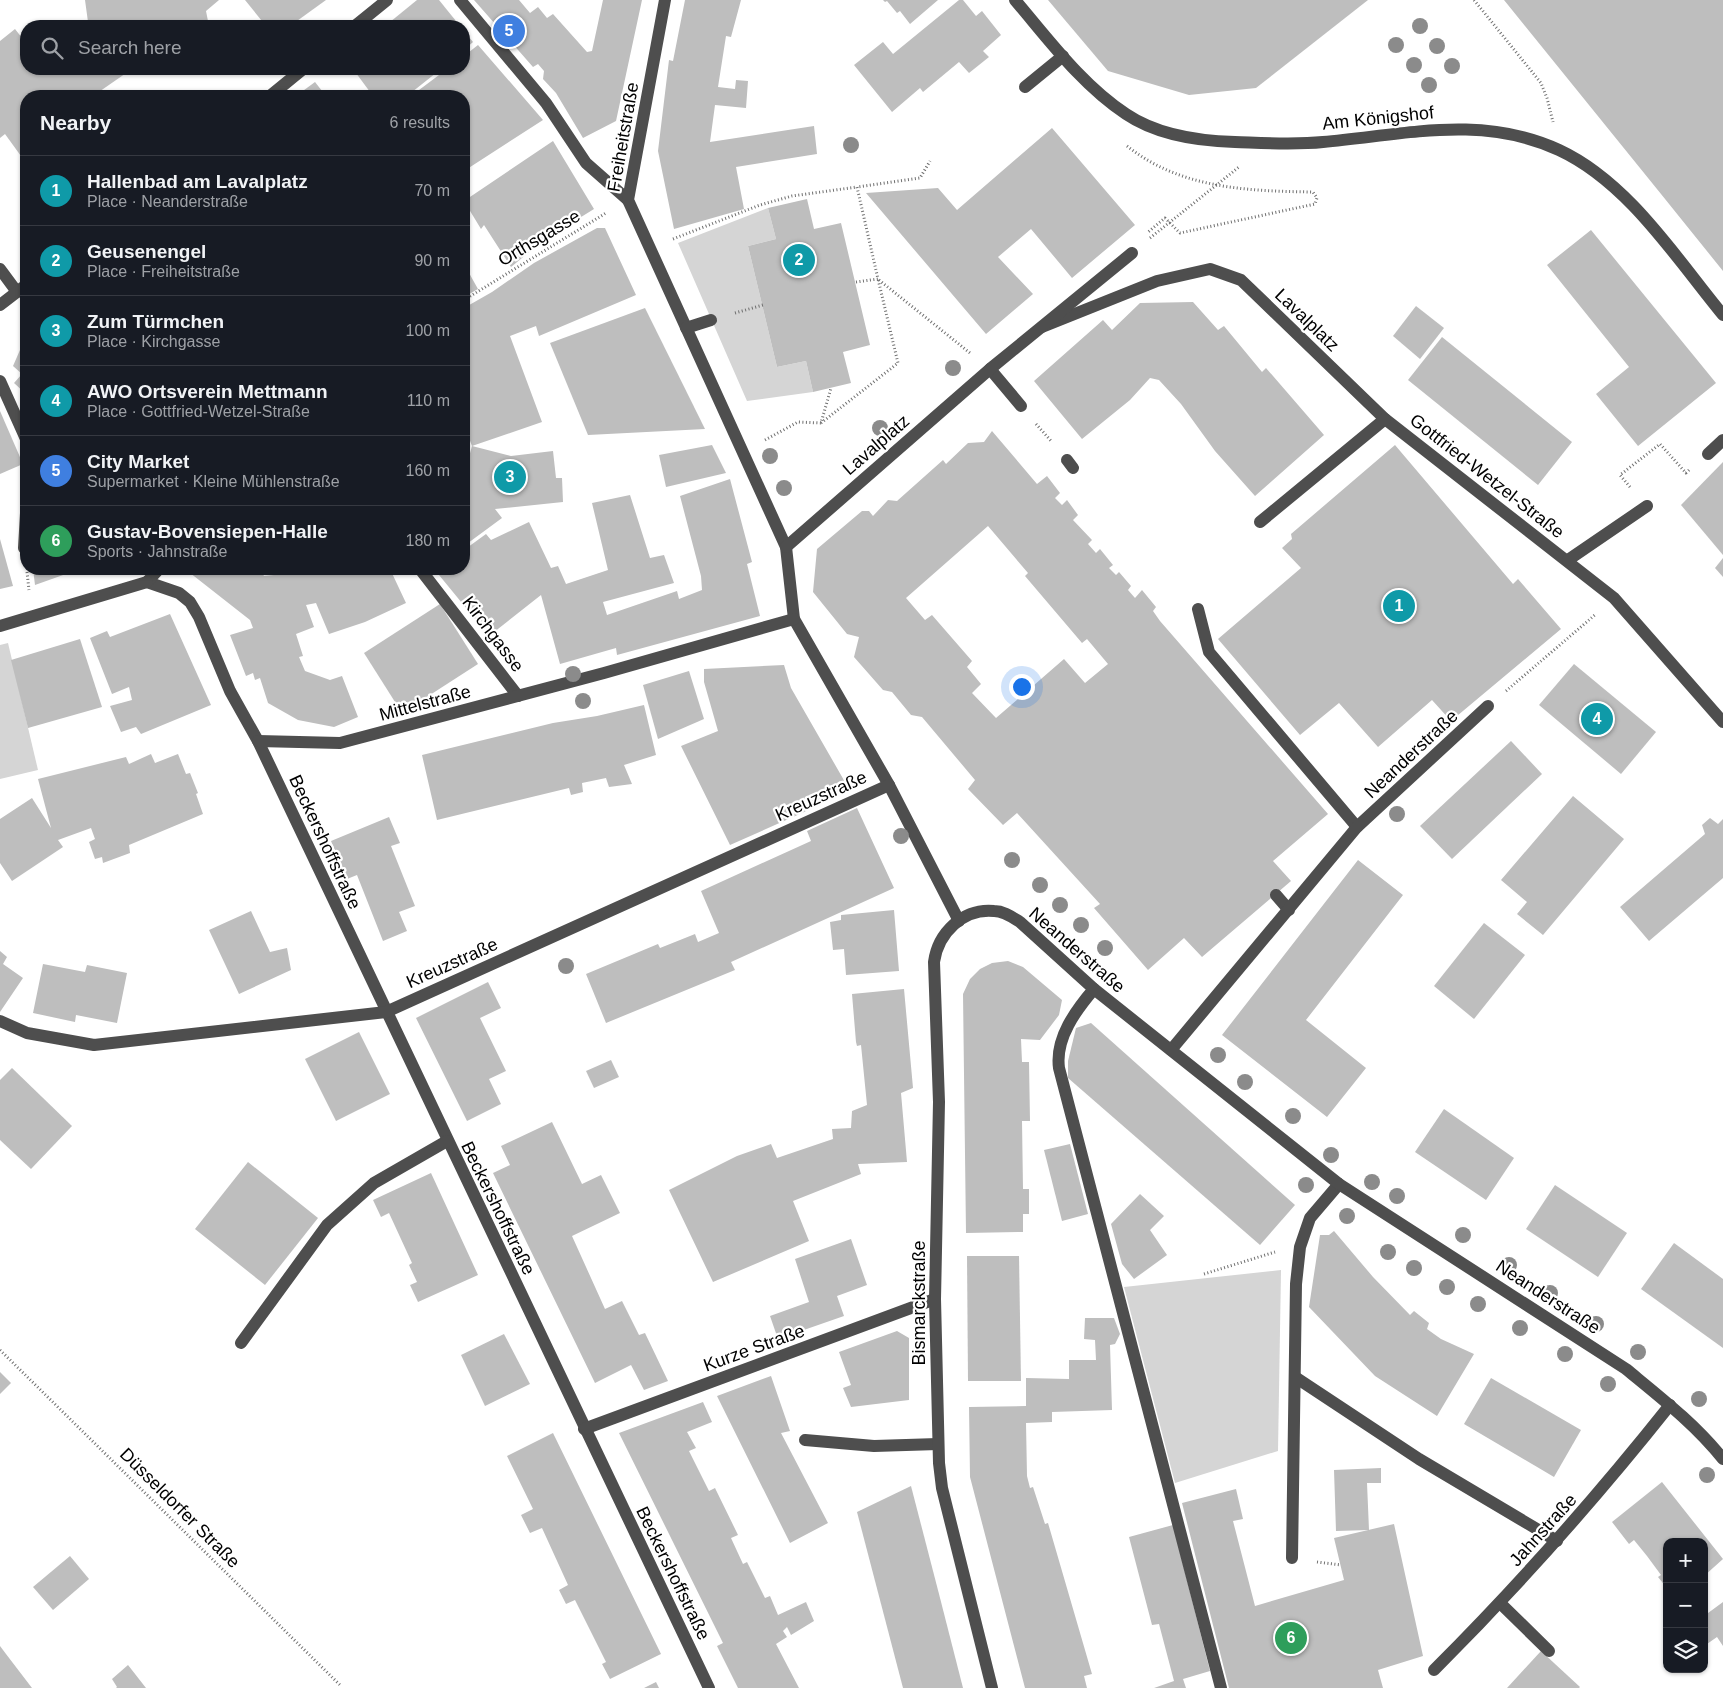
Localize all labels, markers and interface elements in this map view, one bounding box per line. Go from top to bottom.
pin: 5 [493,12,525,50]
search box [20,20,470,75]
icon: search [38,34,66,62]
text: Search here [78,37,182,58]
street label: Freiheitstraße [604,81,642,193]
street label: Am Königshof [1321,102,1436,134]
text: Nearby [40,111,111,134]
text: 6 results [390,114,450,131]
text: Hallenbad am Lavalplatz [87,171,308,192]
text: 1 [52,182,60,199]
text: 70 m [414,182,450,199]
text: Place · Neanderstraße [87,193,248,210]
street label: Orthsgasse [494,206,584,270]
text: Geusenengel [87,241,206,262]
pin: 2 [783,241,815,279]
text: 2 [52,252,60,269]
text: 90 m [414,252,450,269]
text: Place · Freiheitstraße [87,263,240,280]
street label: Lavalplatz [1271,285,1343,355]
text: Zum Türmchen [87,311,224,332]
text: 3 [52,322,60,339]
text: 100 m [406,322,450,339]
text: Place · Kirchgasse [87,333,220,350]
text: AWO Ortsverein Mettmann [87,381,328,402]
text: 4 [52,392,60,409]
text: 110 m [407,392,450,409]
text: Place · Gottfried-Wetzel-Straße [87,403,310,420]
street label: Gottfried-Wetzel-Straße [1406,410,1568,542]
street label: Lavalplatz [839,411,913,479]
text: City Market [87,451,189,472]
pin: 3 [494,458,526,496]
text: 5 [52,462,60,479]
text: 160 m [406,462,450,479]
text: Supermarket · Kleine Mühlenstraße [87,473,340,490]
text: Gustav-Bovensiepen-Halle [87,521,328,542]
text: 6 [52,532,60,549]
text: 180 m [406,532,450,549]
text: Sports · Jahnstraße [87,543,228,560]
pin: 1 [1383,587,1415,625]
street label: Kirchgasse [458,592,528,676]
your location [1009,674,1035,700]
street label: Mittelstraße [377,681,473,725]
pin: 4 [1581,700,1613,738]
street label: Neanderstraße [1360,706,1462,802]
street label: Kreuzstraße [772,767,870,825]
street label: Beckershoffstraße [285,772,365,912]
street label: Neanderstraße [1025,903,1129,997]
street label: Kreuzstraße [403,934,501,992]
street label: Beckershoffstraße [457,1138,539,1278]
street label: Bismarckstraße [909,1240,929,1366]
street label: Neanderstraße [1492,1256,1604,1338]
street label: Kurze Straße [701,1320,807,1376]
street label: Düsseldorfer Straße [116,1444,244,1572]
street label: Jahnstraße [1505,1490,1581,1570]
street label: Beckershoffstraße [632,1503,714,1643]
map controls [1663,1538,1708,1673]
button: + [1663,1538,1708,1583]
button: − [1663,1583,1708,1628]
pin: 6 [1275,1619,1307,1657]
button: layers [1663,1628,1708,1673]

